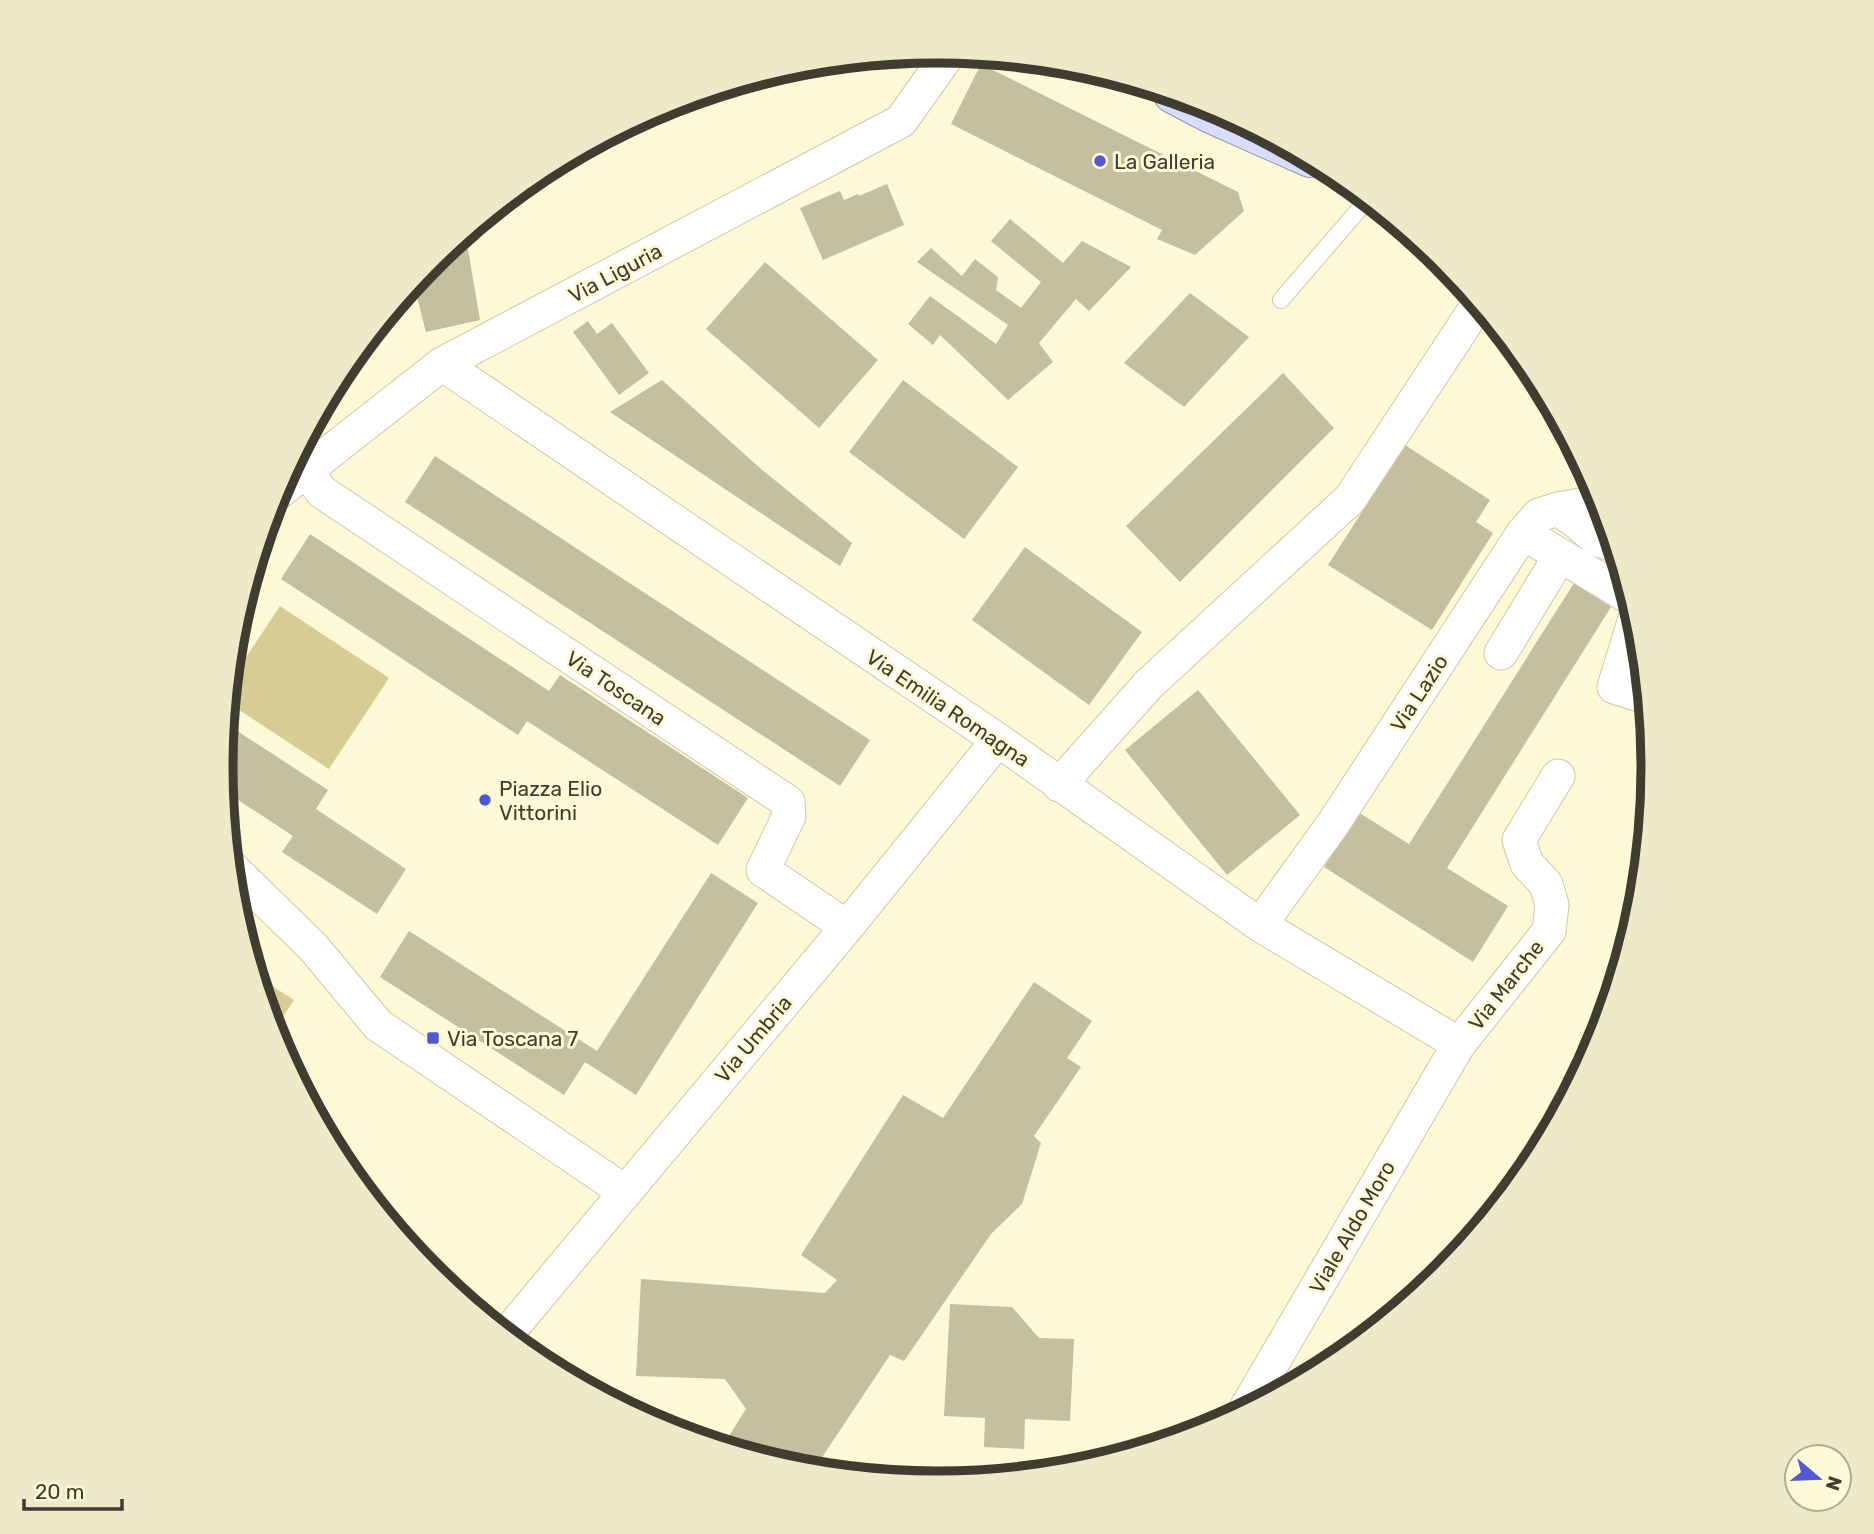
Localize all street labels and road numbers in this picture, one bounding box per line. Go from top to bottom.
street label: Via Liguria [564,238,666,308]
street label: Via Emilia Romagna [862,644,1034,772]
street label: Via Toscana [561,645,671,731]
street label: Via Lazio [1385,650,1453,736]
street label: Via Marche [1463,935,1549,1035]
street label: Via Umbria [709,990,797,1088]
street label: Viale Aldo Moro [1304,1156,1400,1298]

